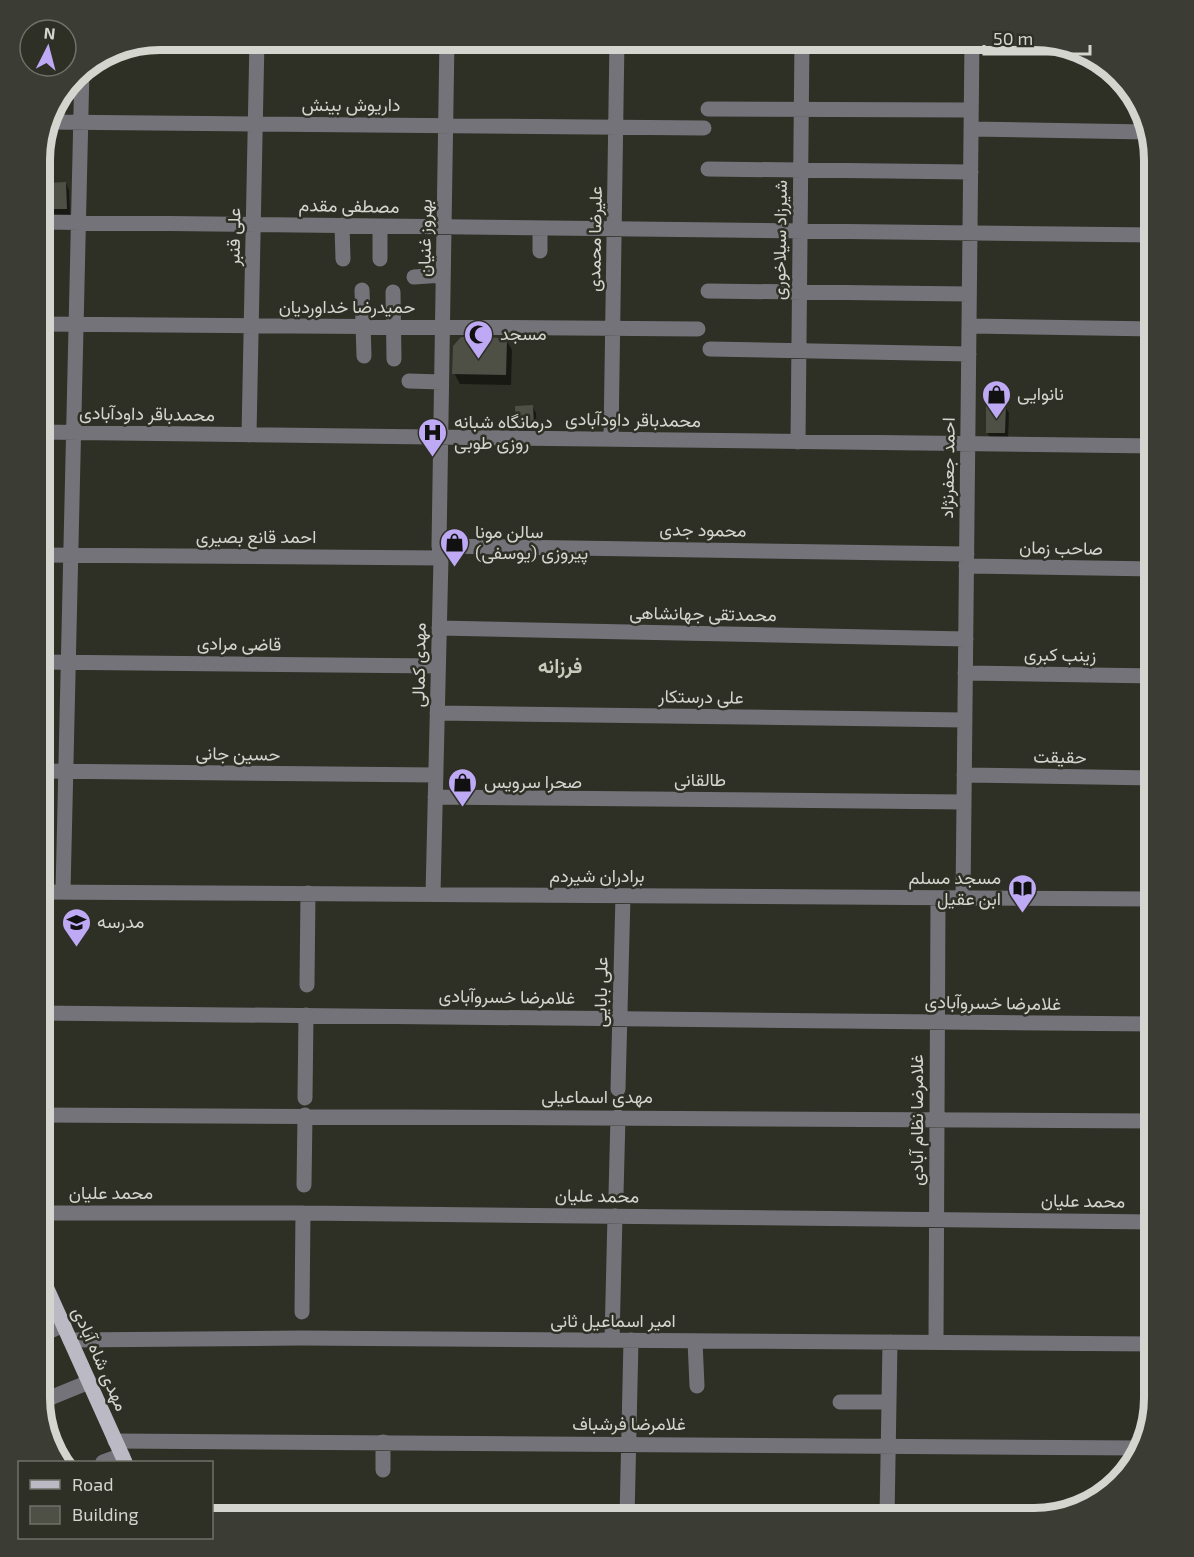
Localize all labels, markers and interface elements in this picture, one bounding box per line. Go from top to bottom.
north arrow [18,18,78,78]
scale bar [984,18,1090,56]
text: N [43,23,56,43]
text: 50 m [993,27,1033,49]
street label: داریوش بینش [302,93,400,116]
street label: شیرزاد سیلاخوری [767,180,792,300]
street label: علیرضا محمدی [582,186,607,292]
street label: مصطفی مقدم [298,193,400,219]
street label: بهروز غنیان [412,199,437,277]
street label: علی قنبر [221,208,246,267]
street label: حمیدرضا خداوردیان [279,295,415,318]
mosque icon: مسجد [463,318,495,360]
place label: مسجد [500,322,547,344]
shop icon: نانوایی [980,378,1012,420]
place label: نانوایی [1017,382,1064,405]
street label: محمدباقر داودآبادی [79,401,215,426]
street label: محمدباقر داودآبادی [565,407,701,432]
place label: درمانگاه شبانه روزی طوبی [454,410,553,454]
hospital icon: درمانگاه شبانه روزی طوبی [417,416,449,458]
street label: احمد جعفرنژاد [935,417,960,519]
street label: محمود جدی [659,517,747,542]
place label: سالن مونا پیروزی (یوسفی) [475,520,588,565]
street label: احمد قانع بصیری [196,525,316,549]
shop icon: سالن مونا پیروزی (یوسفی) [438,526,470,568]
street label: صاحب زمان [1019,535,1103,560]
street label: محمدتقی جهانشاهی [629,601,777,626]
street label: مهدی کمالی [406,622,431,708]
street label: قاضی مرادی [197,631,281,656]
street label: زینب کبری [1024,642,1096,667]
district label: فرزانه [538,653,582,679]
street label: علی درستکار [657,684,744,709]
street label: حسین جانی [195,741,281,766]
street label: حقیقت [1033,745,1087,767]
shop icon: صحرا سرویس [447,766,479,808]
street label: طالقانی [674,768,726,791]
place label: صحرا سرویس [484,770,582,793]
street label: برادران شیردم [549,864,645,888]
place label: مسجد مسلم ابن عقیل [908,866,1001,910]
library icon: مسجد مسلم ابن عقیل [1006,872,1038,914]
school or university icon: مدرسه [60,906,92,948]
place label: مدرسه [97,910,144,933]
street label: علی بابایی [588,956,613,1027]
street label: غلامرضا خسروآبادی [439,984,576,1009]
street label: غلامرضا خسروآبادی [925,990,1062,1015]
street label: غلامرضا نظام آبادی [905,1054,929,1186]
street label: مهدی اسماعیلی [541,1085,653,1108]
street label: محمد علیان [69,1181,153,1203]
street label: محمد علیان [555,1183,639,1207]
street label: محمد علیان [1041,1188,1125,1212]
street label: مهدی شاه آبادی [67,1303,134,1414]
street label: امیر اسماعیل ثانی [550,1309,676,1332]
street label: غلامرضا فرشباف [572,1412,686,1435]
legend [18,1461,213,1539]
text: Road [72,1473,113,1495]
text: Building [72,1503,139,1525]

